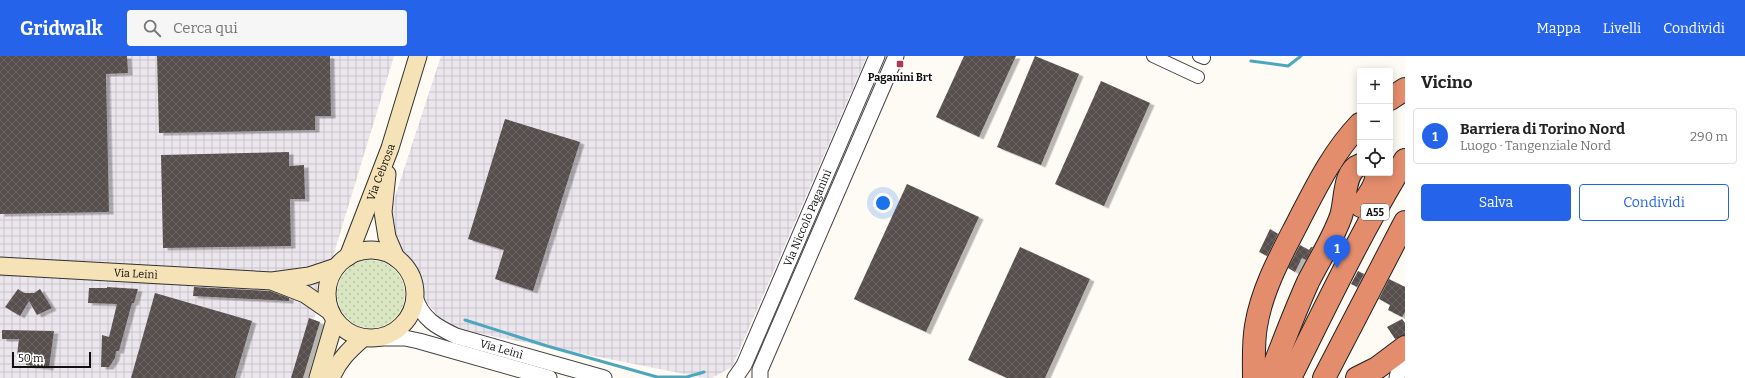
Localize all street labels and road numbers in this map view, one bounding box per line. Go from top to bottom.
street label: Via Cebrosa [364,142,398,203]
street label: Via Niccolò Paganini [781,167,835,269]
road number: A55 [1361,204,1389,220]
street label: Via Leinì [113,266,159,282]
street label: Via Leinì [479,337,525,362]

